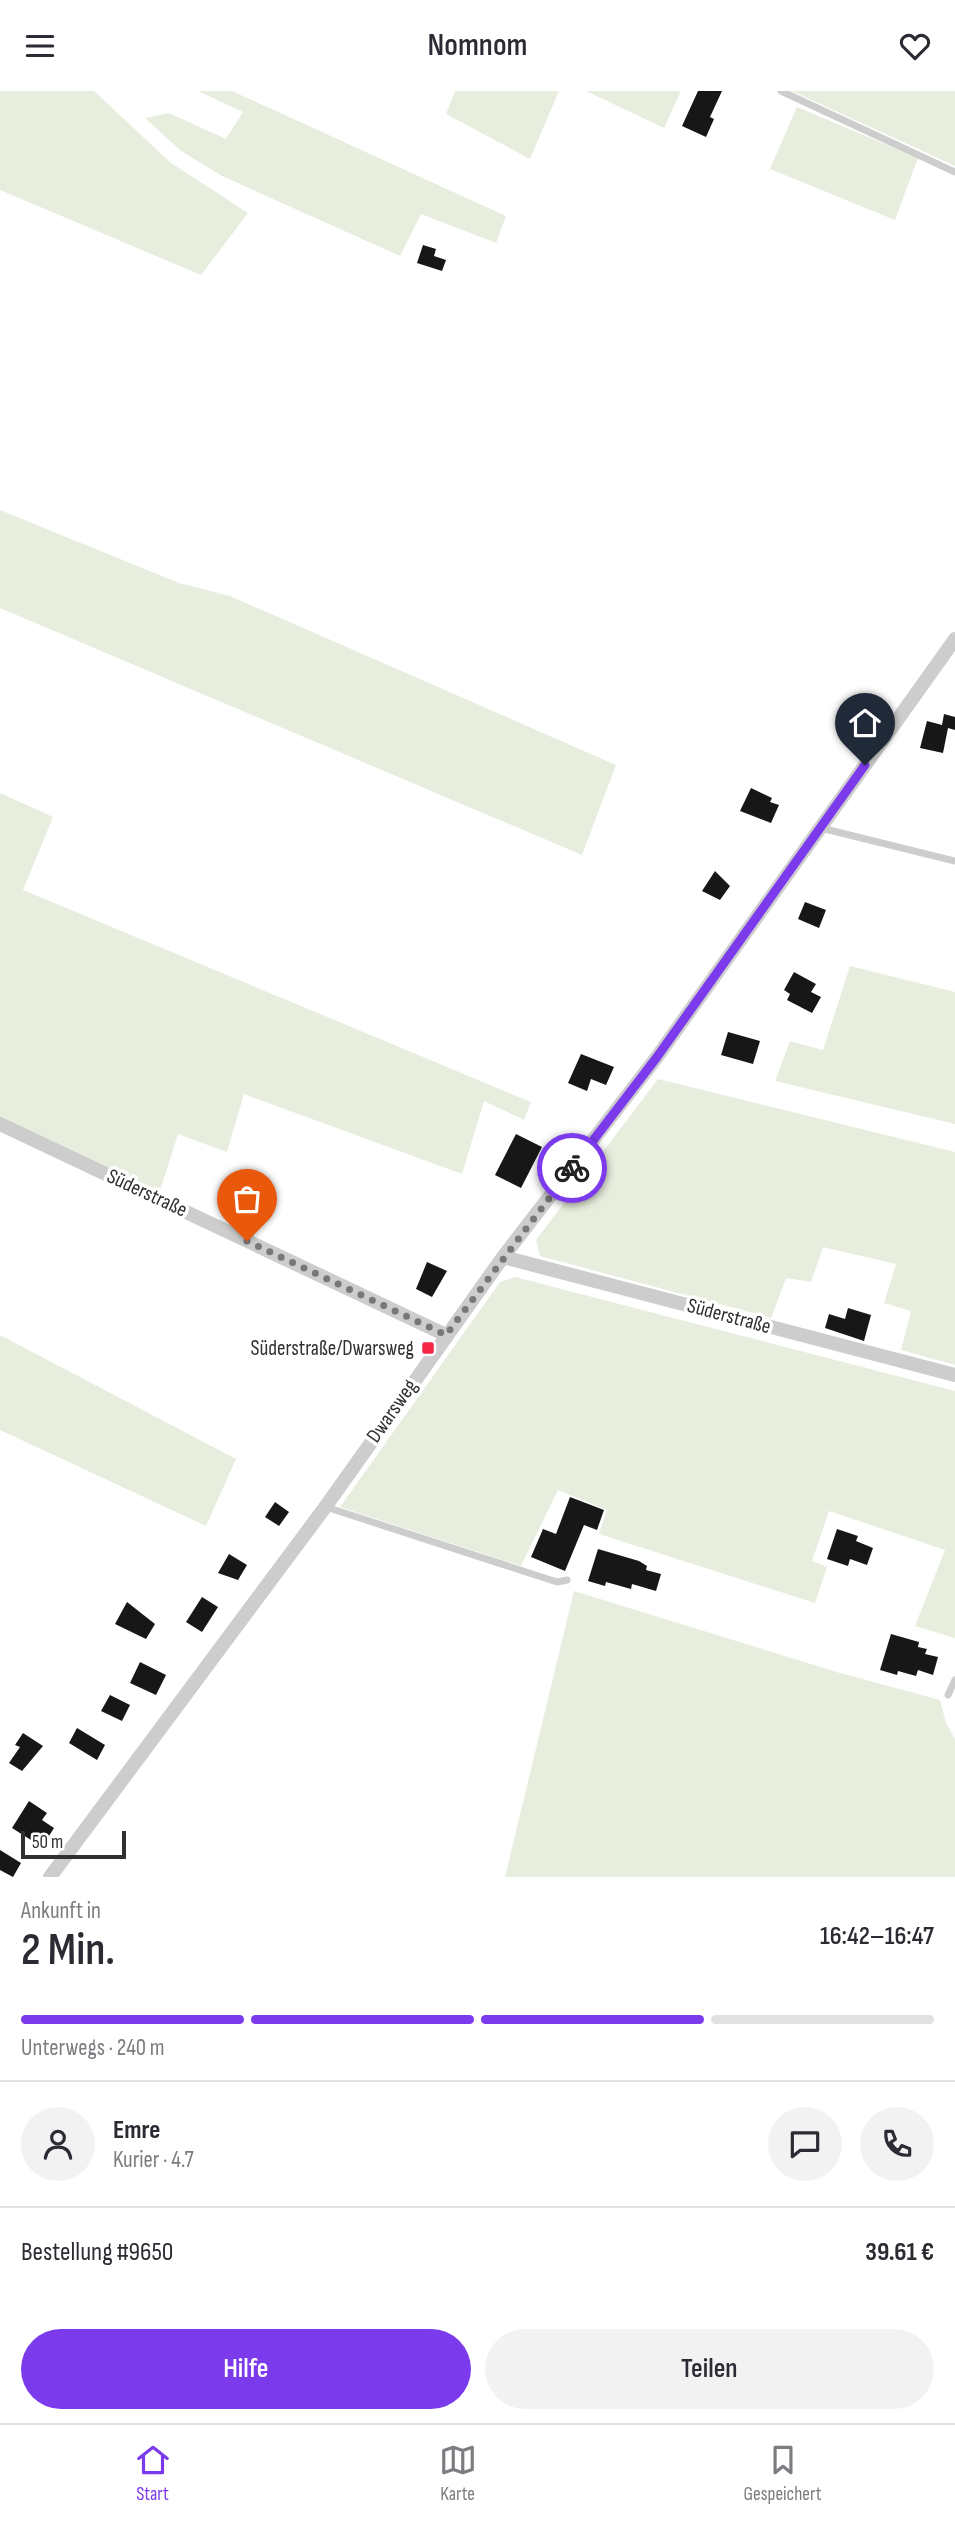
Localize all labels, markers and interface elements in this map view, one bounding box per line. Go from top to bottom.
text: Nomnom [428,26,527,65]
icon: menu [21,27,59,65]
icon: heart [896,27,934,65]
pin [835,693,895,765]
icon: home [846,704,884,742]
courier [537,1133,607,1203]
icon: bike [553,1149,591,1187]
street label: Süderstraße [103,1164,191,1222]
pin [217,1169,277,1241]
icon: bag [228,1180,266,1218]
street label: Süderstraße [684,1293,774,1339]
place label: Süderstraße/Dwarsweg [251,1336,414,1361]
marker: Süderstraße/Dwarsweg [420,1340,436,1356]
street label: Dwarsweg [361,1374,423,1448]
scale bar [21,1828,126,1860]
text: 50 m [32,1831,63,1854]
text: Ankunft in [21,1897,101,1925]
text: 16:42–16:47 [820,1921,934,1952]
text: 2 Min. [21,1923,115,1978]
text: Unterwegs · 240 m [21,2034,164,2062]
button: person [21,2107,95,2181]
button: chat [768,2107,842,2181]
button: phone [860,2107,934,2181]
text: Emre [113,2115,160,2146]
text: Kurier · 4.7 [113,2146,194,2174]
text: Bestellung #9650 [21,2237,173,2268]
text: 39.61 € [865,2237,934,2268]
button: Hilfe [21,2329,471,2409]
button: Teilen [485,2329,934,2409]
tab: Start [134,2441,172,2506]
tab: Karte [439,2441,477,2506]
tab: Gespeichert [744,2441,821,2506]

